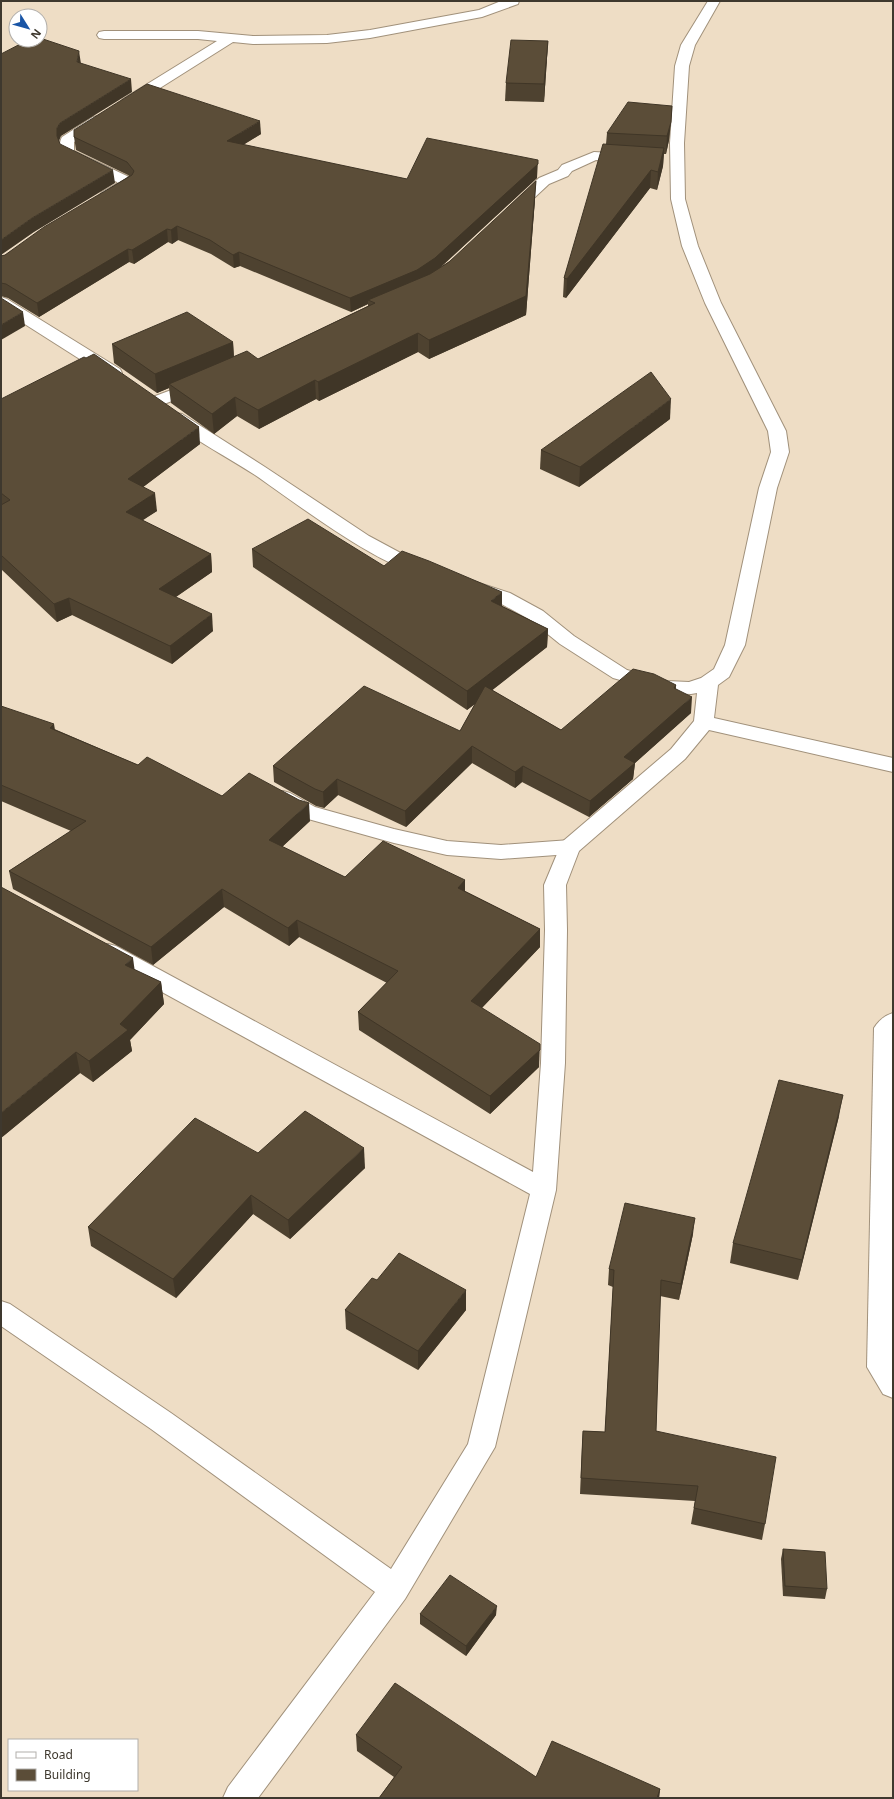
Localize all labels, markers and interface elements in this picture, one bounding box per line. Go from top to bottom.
north arrow [8,8,48,48]
text: N [28,26,45,42]
legend [8,1739,138,1791]
text: Road [44,1746,73,1763]
text: Building [44,1766,91,1783]

